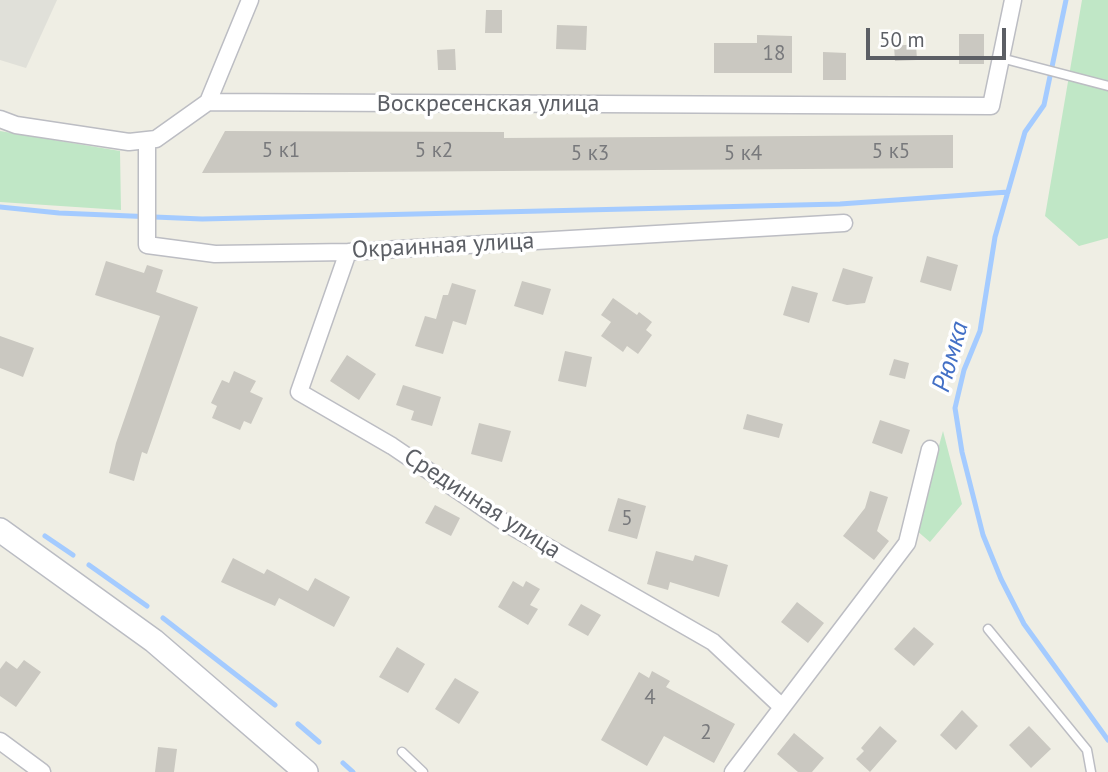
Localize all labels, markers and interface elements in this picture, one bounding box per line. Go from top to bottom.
scale bar [870,14,1010,58]
text: 50 m [879,26,925,53]
house number: 18 [763,41,785,67]
street label: Воскресенская улица [377,90,599,118]
house number: 5 к1 [262,138,300,164]
house number: 5 к2 [415,138,453,164]
house number: 5 к5 [872,139,910,165]
house number: 5 к3 [571,141,609,167]
house number: 5 к4 [724,141,762,167]
street label: Окраинная улица [351,227,535,265]
water label: Рюмка [926,318,976,396]
street label: Срединная улица [398,443,566,565]
house number: 5 [621,506,633,532]
house number: 4 [644,685,656,711]
house number: 2 [700,720,712,746]

